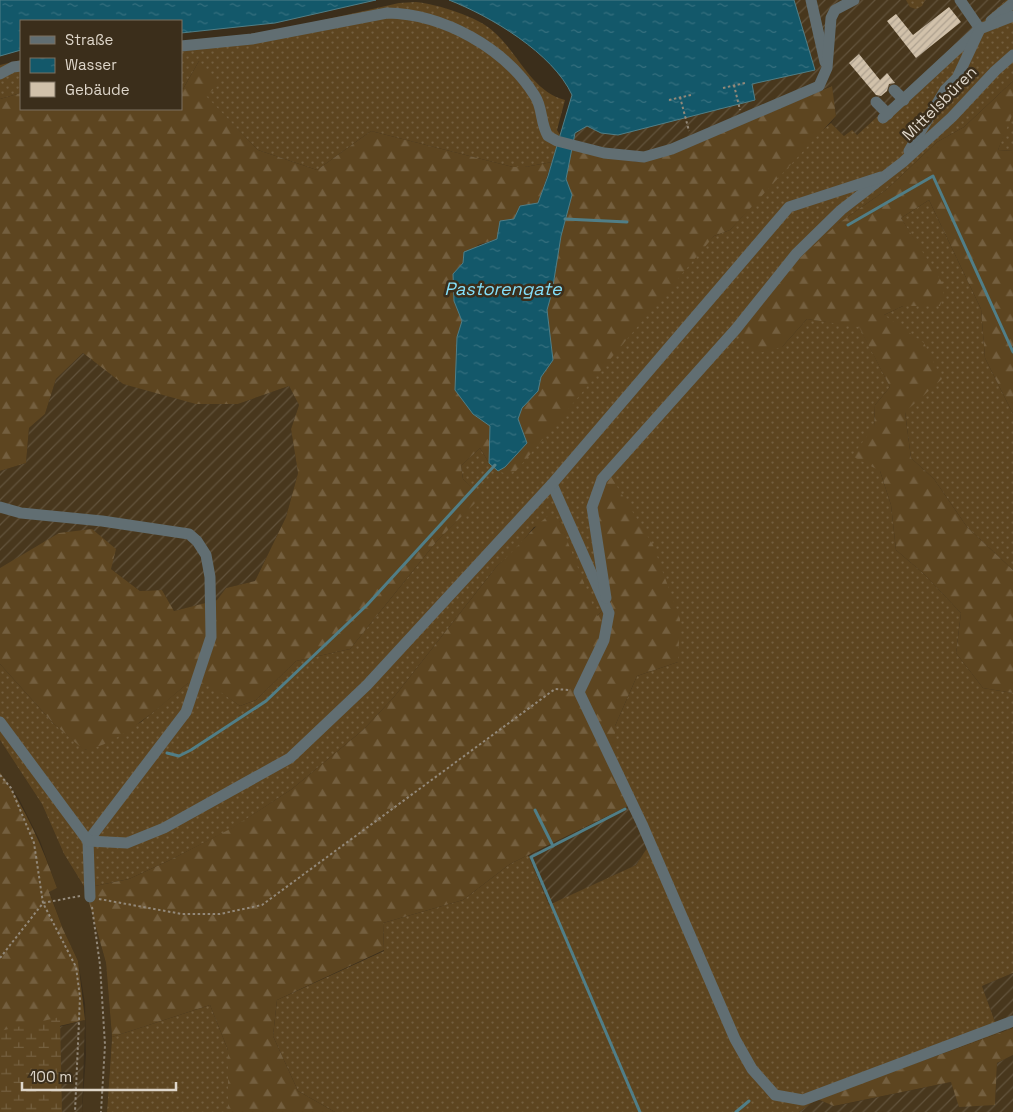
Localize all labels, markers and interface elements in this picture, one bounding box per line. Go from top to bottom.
legend [20,20,182,110]
text: Straße [65,30,114,49]
text: Wasser [65,55,117,74]
street label: Mittelsbüren [898,62,981,145]
text: Gebäude [65,80,130,99]
water label: Pastorengate [444,277,563,300]
scale bar [22,1060,176,1092]
text: 100 m [30,1067,72,1086]

